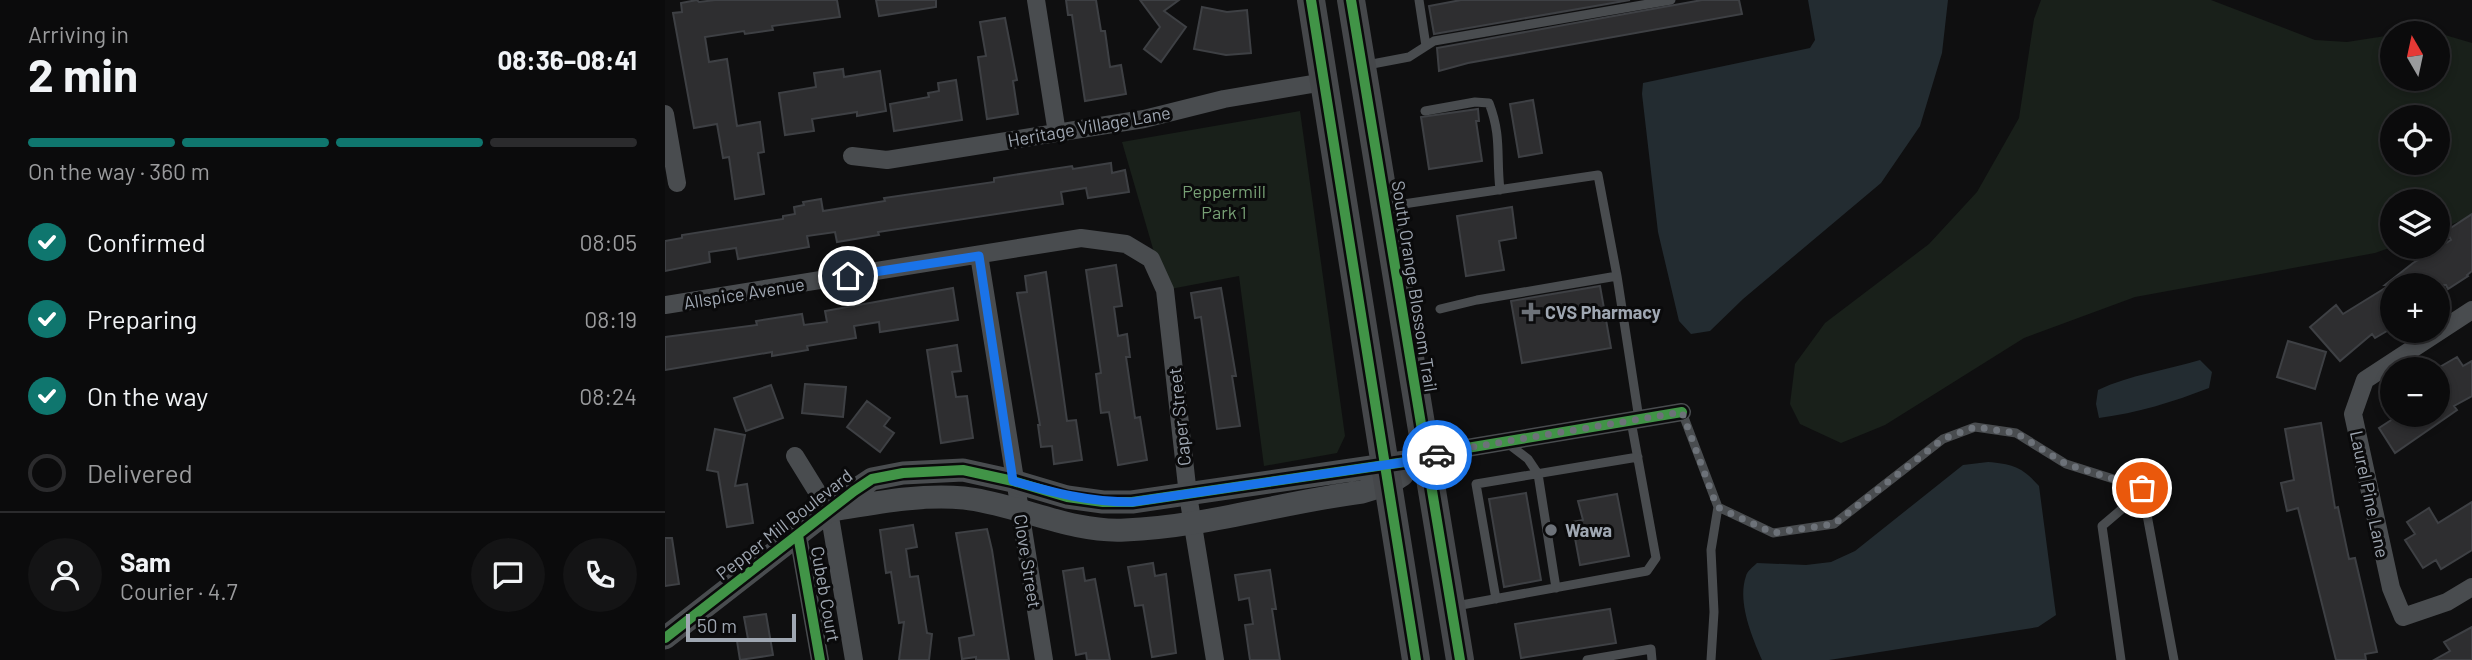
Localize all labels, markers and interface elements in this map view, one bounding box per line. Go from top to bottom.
text: Arriving in [28,20,129,48]
north arrow [2380,21,2450,91]
map controls [2380,21,2450,427]
text: 08:36–08:41 [497,44,637,75]
text: 2 min [28,46,138,101]
street label: Heritage Village Lane [1006,101,1172,151]
button: locate [2380,105,2450,175]
text: On the way · 360 m [28,157,210,185]
street label: South Orange Blossom Trail [1387,179,1443,393]
park label: Peppermill Park 1 [1182,180,1266,223]
button: layers [2380,189,2450,259]
icon: check [28,223,66,261]
text: Confirmed [87,226,206,257]
text: 08:05 [579,228,637,256]
pin [818,246,878,306]
icon: home [829,257,867,295]
street label: Allspice Avenue [682,273,806,313]
button: + [2380,273,2450,343]
icon: check [28,300,66,338]
place label: CVS Pharmacy [1545,301,1661,323]
text: Preparing [87,303,197,334]
marker: CVS Pharmacy [1523,304,1539,320]
text: 08:19 [584,305,637,333]
button: − [2380,357,2450,427]
street label: Caper Street [1163,367,1195,467]
icon: check [28,377,66,415]
text: On the way [87,380,208,411]
text: 08:24 [579,382,637,410]
courier [1402,420,1472,490]
street label: Laurel Pine Lane [2346,428,2394,560]
icon: car [1418,436,1456,474]
text: Delivered [87,457,193,488]
pin [2112,458,2172,518]
street label: Pepper Mill Boulevard [711,464,857,584]
icon: bag [2123,469,2161,507]
street label: Clove Street [1010,512,1046,610]
place label: Wawa [1565,519,1612,541]
marker: Wawa [1543,522,1559,538]
button: person [28,538,102,612]
button: chat [471,538,545,612]
button: phone [563,538,637,612]
street label: Cubeb Court [807,544,845,644]
text: Sam [120,546,171,577]
text: Courier · 4.7 [120,577,238,605]
scale bar [686,611,796,643]
text: 50 m [697,614,737,637]

